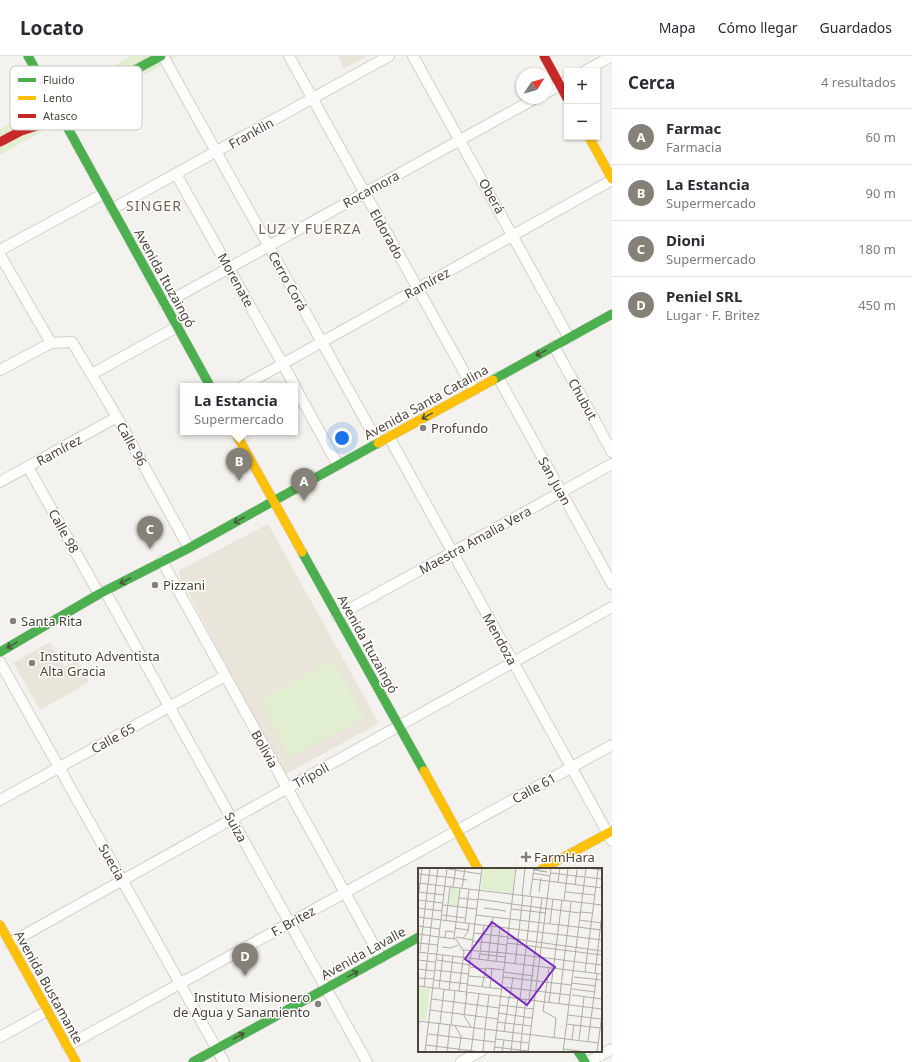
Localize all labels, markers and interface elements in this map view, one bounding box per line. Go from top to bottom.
text: Locato [20,15,84,41]
text: Mapa [659,18,696,37]
text: Cómo llegar [718,18,798,37]
text: Guardados [820,18,892,37]
legend [10,66,142,130]
north arrow [516,68,552,104]
map controls [564,68,600,140]
button: + [564,68,600,104]
text: Cerca [628,71,675,94]
text: Fluido [43,72,75,87]
text: 4 resultados [821,73,896,91]
text: Lento [43,90,73,105]
button: − [564,104,600,140]
text: Atasco [43,108,78,123]
street label: Franklin [225,113,277,153]
text: Farmac [666,118,721,138]
text: A [637,128,646,146]
text: 60 m [866,128,896,146]
text: Farmacia [666,138,722,156]
street label: Rocamora [340,166,402,212]
text: La Estancia [666,174,750,194]
street label: Oberá [475,175,509,217]
text: B [637,184,645,202]
text: 90 m [866,184,896,202]
text: Supermercado [666,194,756,212]
district label: SINGER [126,196,182,215]
street label: Eldorado [366,206,408,262]
district label: LUZ Y FUERZA [258,219,362,238]
street label: Avenida Ituzaingó [130,225,200,331]
text: Dioni [666,230,705,250]
text: C [637,240,645,258]
text: 180 m [858,240,896,258]
street label: Cerro Corá [264,248,312,314]
street label: Morenate [214,250,258,310]
text: Supermercado [666,250,756,268]
street label: Ramírez [401,263,453,303]
text: Peniel SRL [666,286,742,306]
text: D [636,296,646,314]
text: 450 m [858,296,896,314]
text: Lugar · F. Britez [666,306,760,324]
one-way arrow [535,350,547,357]
street label: Avenida Santa Catalina [361,360,491,444]
street label: Chubut [564,375,602,423]
popup [180,383,298,435]
text: La Estancia [194,390,278,410]
text: Supermercado [194,410,284,428]
one-way arrow [421,412,433,420]
street label: Calle 96 [113,419,151,469]
place label: Profundo [431,419,488,437]
marker: Profundo [418,423,428,433]
your location [332,428,352,448]
street label: Ramírez [33,430,85,470]
pin: B [226,448,252,481]
street label: San Juan [534,454,576,508]
pin: A [291,468,317,501]
street label: Maestra Amalia Vera [416,502,534,578]
street label: Calle 98 [45,506,83,556]
pin: C [137,516,163,549]
one-way arrow [234,516,246,524]
place label: Pizzani [163,576,205,594]
one-way arrow [119,578,131,585]
marker: Pizzani [150,580,160,590]
street label: Avenida Ituzaingó [333,591,403,697]
street label: Mendoza [478,610,522,668]
place label: Santa Rita [21,612,82,630]
marker: Santa Rita [8,616,18,626]
one-way arrow [6,642,18,650]
place label: Instituto Adventista Alta Gracia [40,647,160,680]
marker: Instituto Adventista Alta Gracia [27,658,37,668]
street label: Calle 65 [88,719,138,757]
street label: Bolivia [247,727,283,771]
street label: Trípoli [290,758,332,792]
street label: Calle 61 [509,769,559,807]
street label: Suiza [220,809,252,845]
street label: Suecia [95,840,129,884]
place label: FarmHara [534,848,595,866]
marker: FarmHara [521,852,531,862]
inset map [418,868,602,1052]
street label: F. Britez [268,901,318,941]
street label: Avenida Lavalle [317,922,409,984]
street label: Avenida Bustamante [10,927,88,1047]
pin: D [232,943,258,976]
one-way arrow [347,969,359,977]
place label: Instituto Misionero de Agua y Sanamiento [173,988,310,1021]
marker: Instituto Misionero de Agua y Sanamiento [313,999,323,1009]
one-way arrow [233,1032,245,1040]

